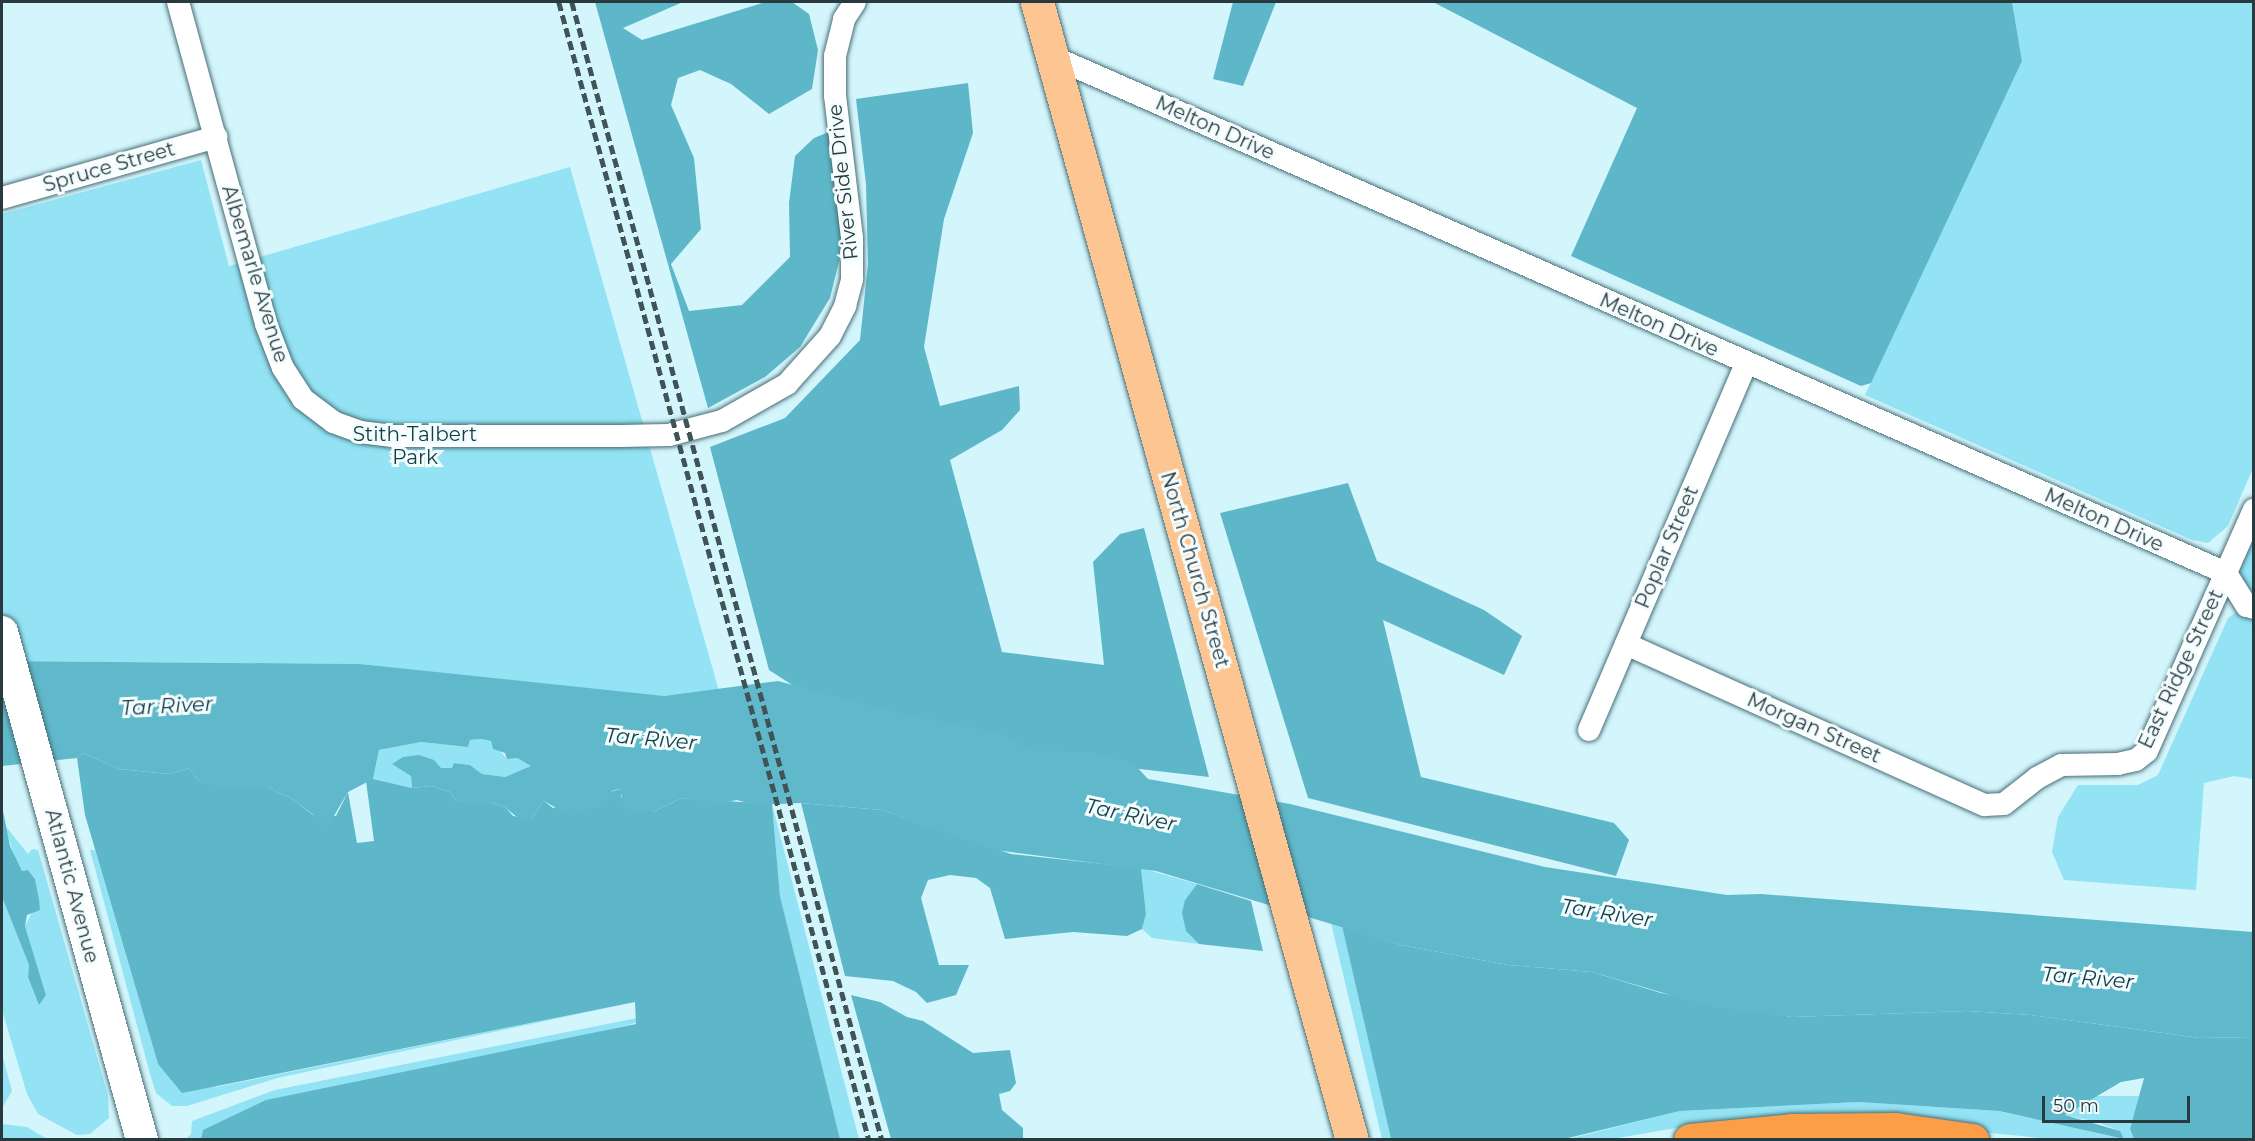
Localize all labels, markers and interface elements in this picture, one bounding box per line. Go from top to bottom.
street label: Melton Drive [1152,91,1278,165]
street label: River Side Drive [823,103,863,261]
street label: Spruce Street [40,137,178,197]
street label: Albemarle Avenue [217,182,293,366]
street label: Melton Drive [1596,288,1722,362]
park label: Stith-Talbert Park [353,423,477,470]
street label: North Church Street [1155,469,1235,671]
street label: Poplar Street [1630,482,1704,612]
street label: Melton Drive [2041,483,2167,557]
street label: East Ridge Street [2134,586,2228,752]
street label: Morgan Street [1743,688,1885,768]
water label: Tar River [120,691,214,721]
water label: Tar River [604,722,698,756]
water label: Tar River [1083,793,1179,837]
street label: Atlantic Avenue [40,806,104,966]
water label: Tar River [1560,893,1654,933]
water label: Tar River [2041,961,2135,995]
scale bar [2045,1084,2194,1122]
text: 50 m [2053,1095,2099,1117]

